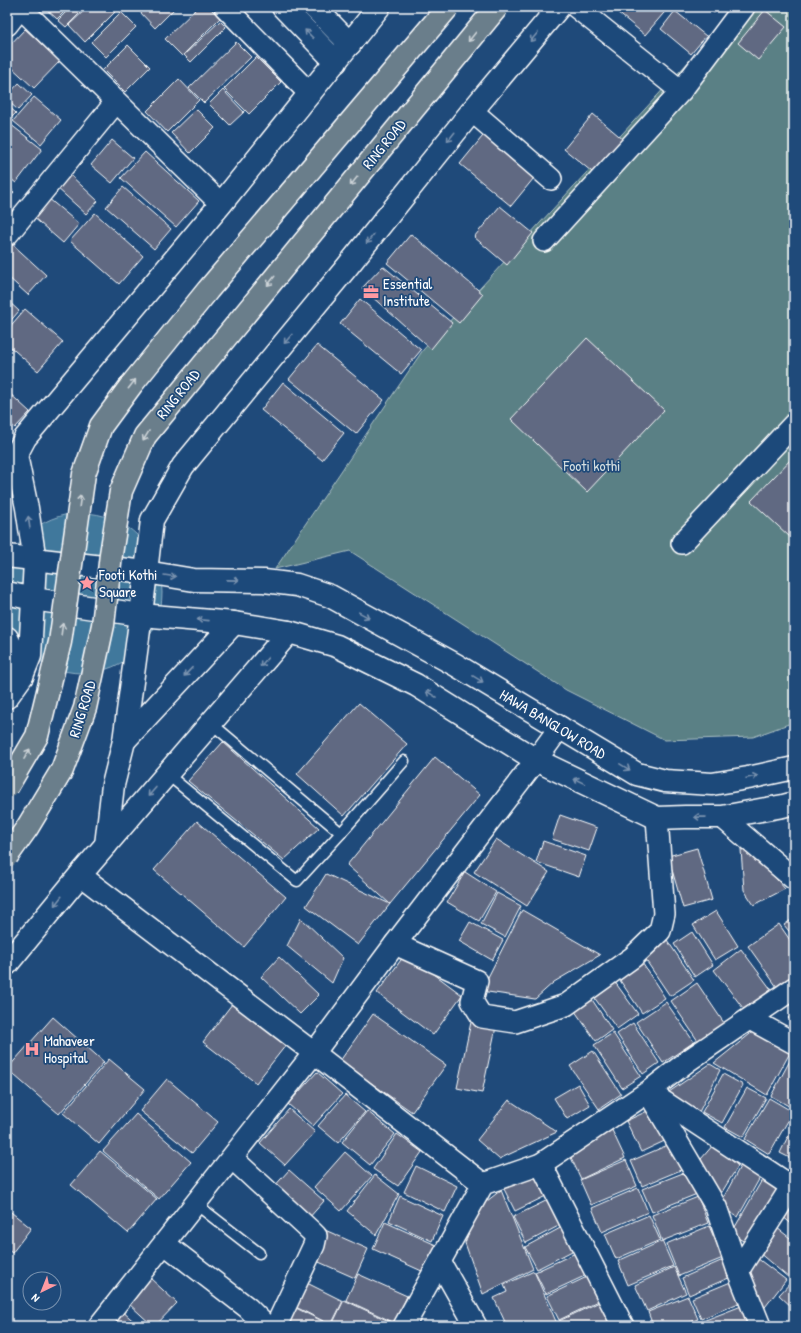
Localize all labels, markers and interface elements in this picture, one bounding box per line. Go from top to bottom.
one-way arrow [304,29,314,39]
one-way arrow [468,32,477,43]
one-way arrow [530,32,539,42]
street label: RING ROAD [357,114,411,173]
one-way arrow [447,132,456,143]
one-way arrow [350,175,358,186]
one-way arrow [366,233,375,244]
place label: Essential Institute [383,273,432,311]
one-way arrow [267,276,276,286]
office icon: Essential Institute [362,283,380,301]
one-way arrow [283,334,292,345]
street label: RING ROAD [151,364,205,423]
one-way arrow [128,379,136,390]
one-way arrow [141,430,149,442]
park label: Footi kothi [563,455,620,476]
one-way arrow [76,494,84,507]
one-way arrow [25,516,33,529]
place label: Footi Kothi Square [98,564,157,602]
one-way arrow [163,572,176,580]
place icon: Footi Kothi Square [78,574,96,592]
one-way arrow [226,577,239,584]
one-way arrow [358,611,370,619]
one-way arrow [197,616,210,624]
one-way arrow [58,623,66,636]
one-way arrow [259,656,268,667]
one-way arrow [184,667,193,677]
one-way arrow [472,675,484,683]
street label: RING ROAD [63,677,101,740]
street label: HAWA BANGLOW ROAD [496,684,611,765]
one-way arrow [425,690,437,698]
one-way arrow [24,748,32,760]
one-way arrow [619,763,630,771]
one-way arrow [745,773,758,781]
one-way arrow [573,777,585,784]
one-way arrow [147,787,156,797]
one-way arrow [694,813,707,821]
one-way arrow [54,896,63,907]
place label: Mahaveer Hospital [44,1030,95,1068]
hospital icon: Mahaveer Hospital [23,1040,41,1058]
north arrow [22,1271,62,1311]
text: N [28,1291,42,1305]

